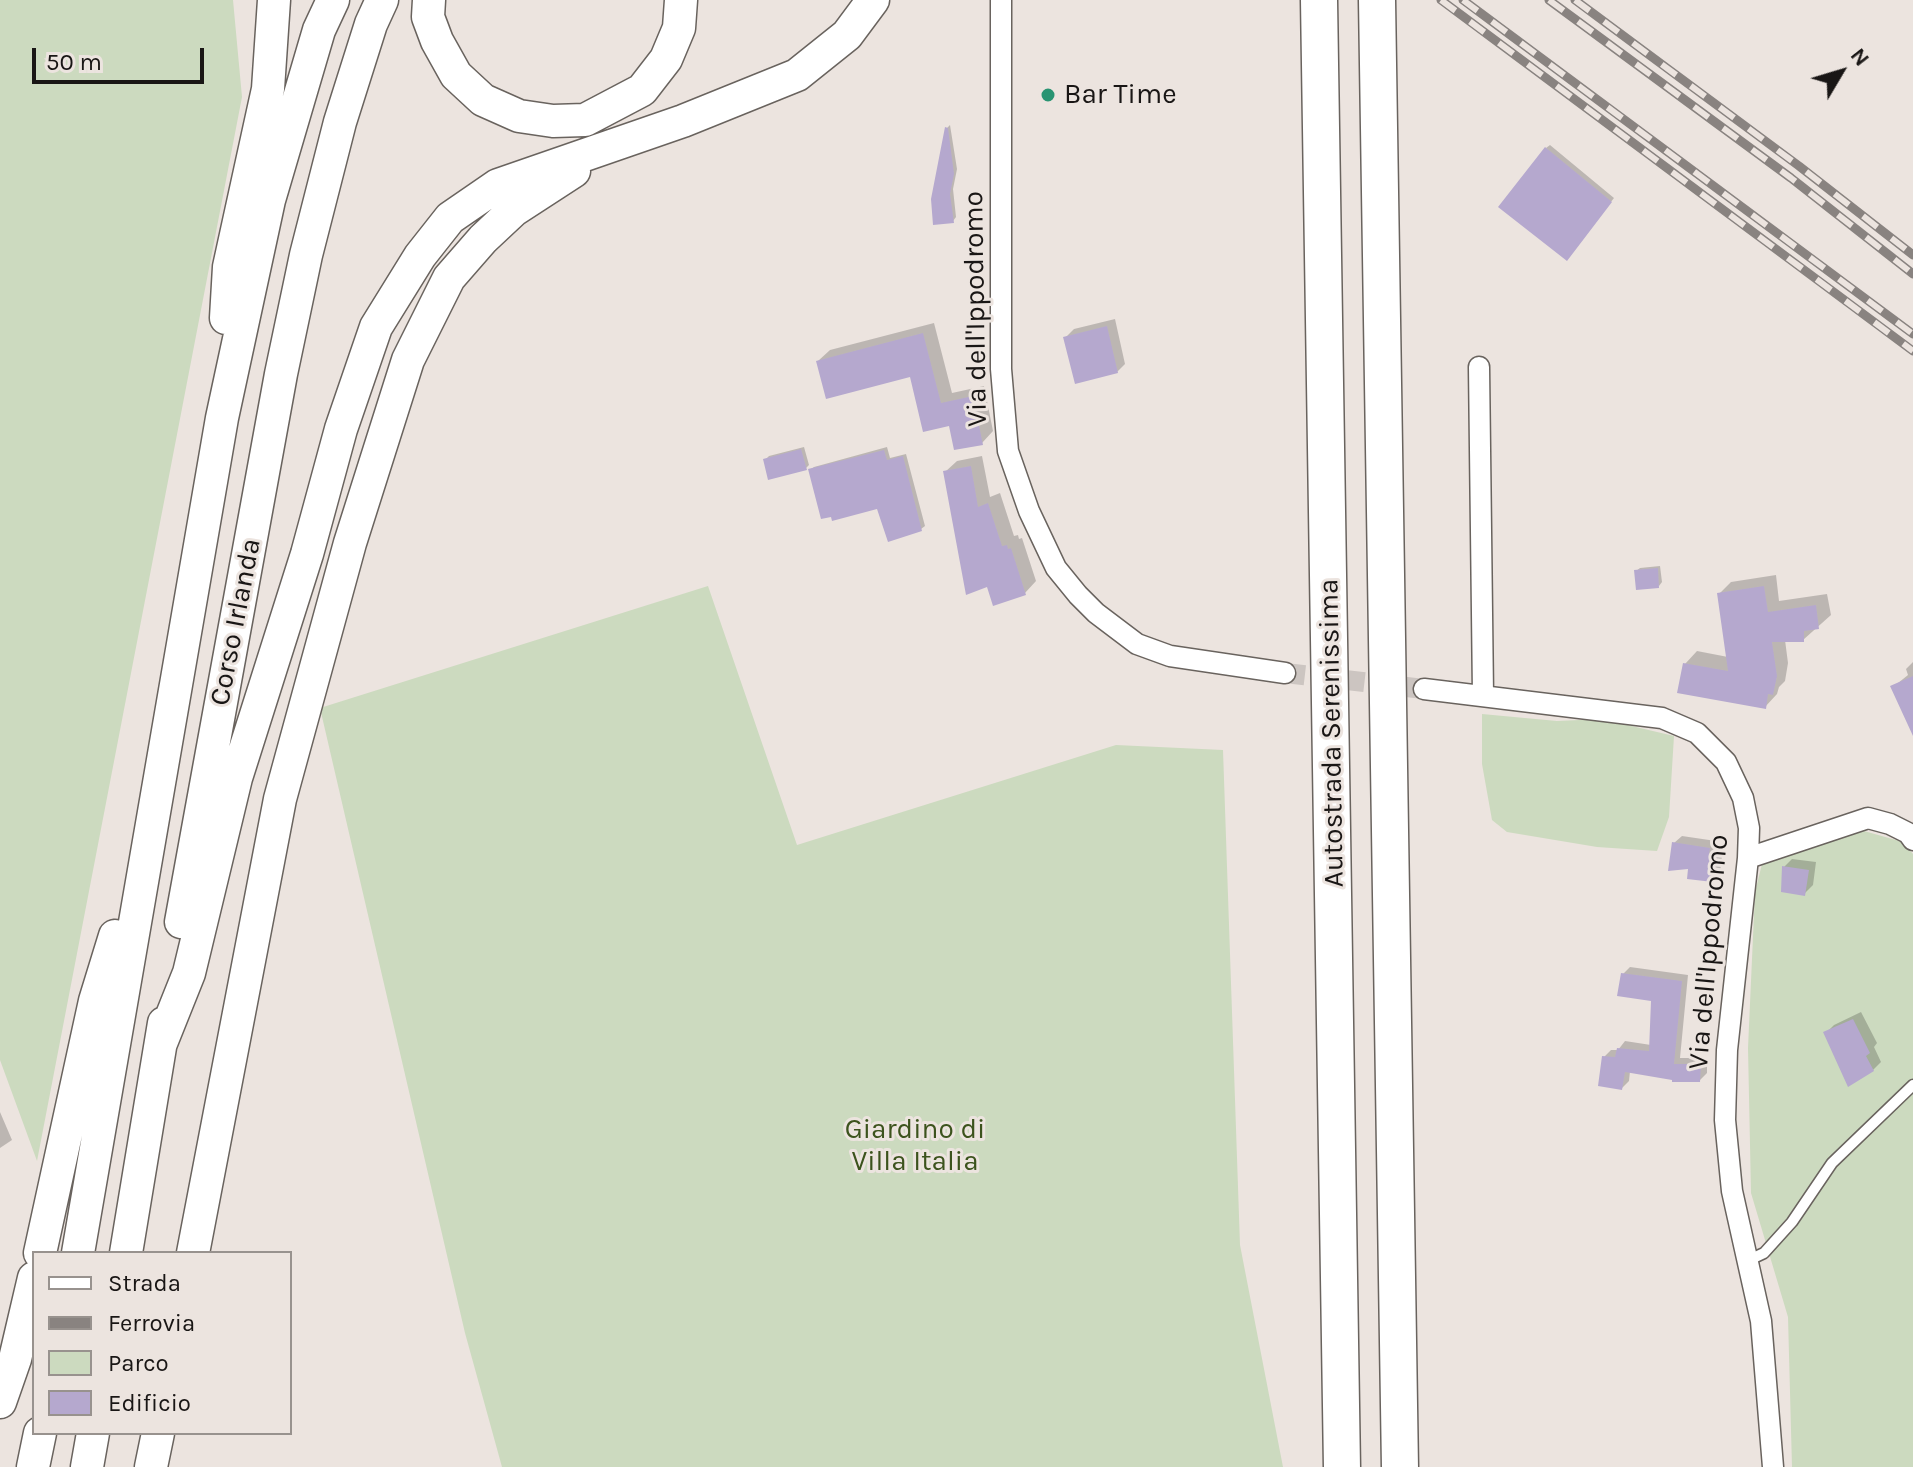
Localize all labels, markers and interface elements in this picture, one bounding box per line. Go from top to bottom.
scale bar [36,32,208,82]
north arrow [1801,32,1881,112]
text: N [1845,43,1875,71]
text: 50 m [46,48,102,76]
place label: Bar Time [1064,78,1177,112]
marker: Bar Time [1039,86,1057,104]
street label: Via dell'Ippodromo [957,191,995,427]
street label: Corso Irlanda [203,536,269,708]
street label: Autostrada Serenissima [1313,578,1351,888]
street label: Via dell'Ippodromo [1682,833,1736,1071]
park label: Giardino di Villa Italia [845,1113,985,1179]
legend [32,1251,292,1435]
text: Strada [108,1269,181,1297]
text: Ferrovia [108,1309,195,1337]
text: Parco [108,1349,169,1377]
text: Edificio [108,1389,191,1417]

